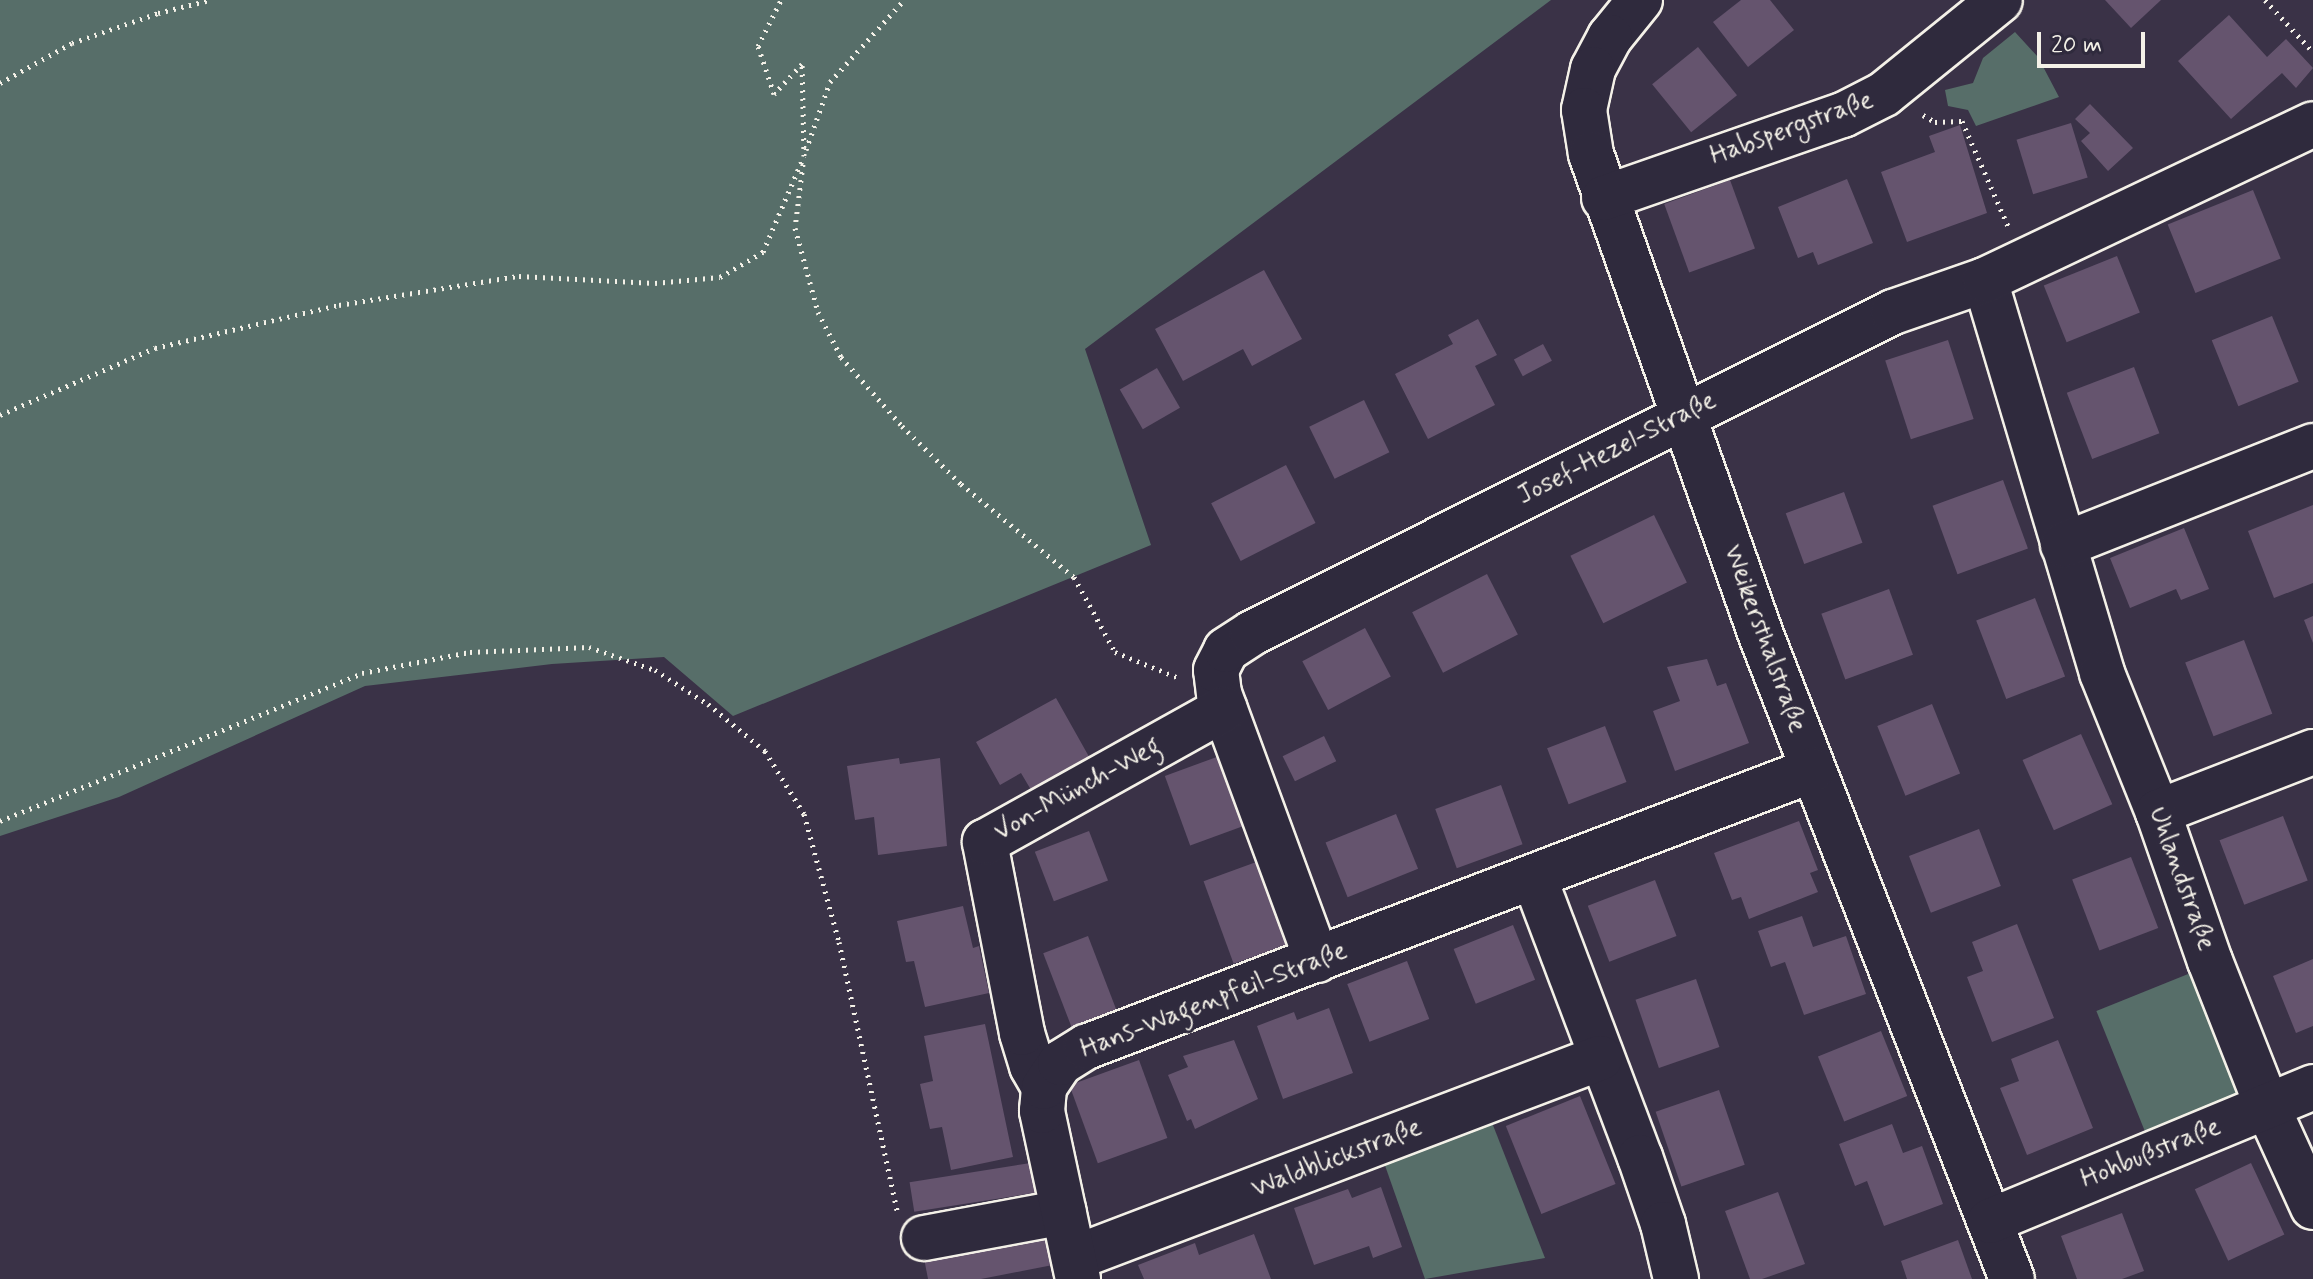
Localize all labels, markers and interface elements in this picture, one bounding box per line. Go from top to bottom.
scale bar [2041,16,2149,66]
text: 20 m [2051,30,2102,61]
street label: Habspergstraße [1706,85,1878,173]
street label: Josef-Hezel-Straße [1513,386,1721,512]
street label: Weikersthalstraße [1716,541,1812,737]
street label: Von-Münch-Weg [989,731,1167,849]
street label: Uhlandstraße [2141,803,2221,955]
street label: Hans-Wagenpfeil-Straße [1076,936,1352,1066]
street label: Waldblickstraße [1248,1112,1426,1206]
street label: Hohbußstraße [2077,1112,2225,1196]

